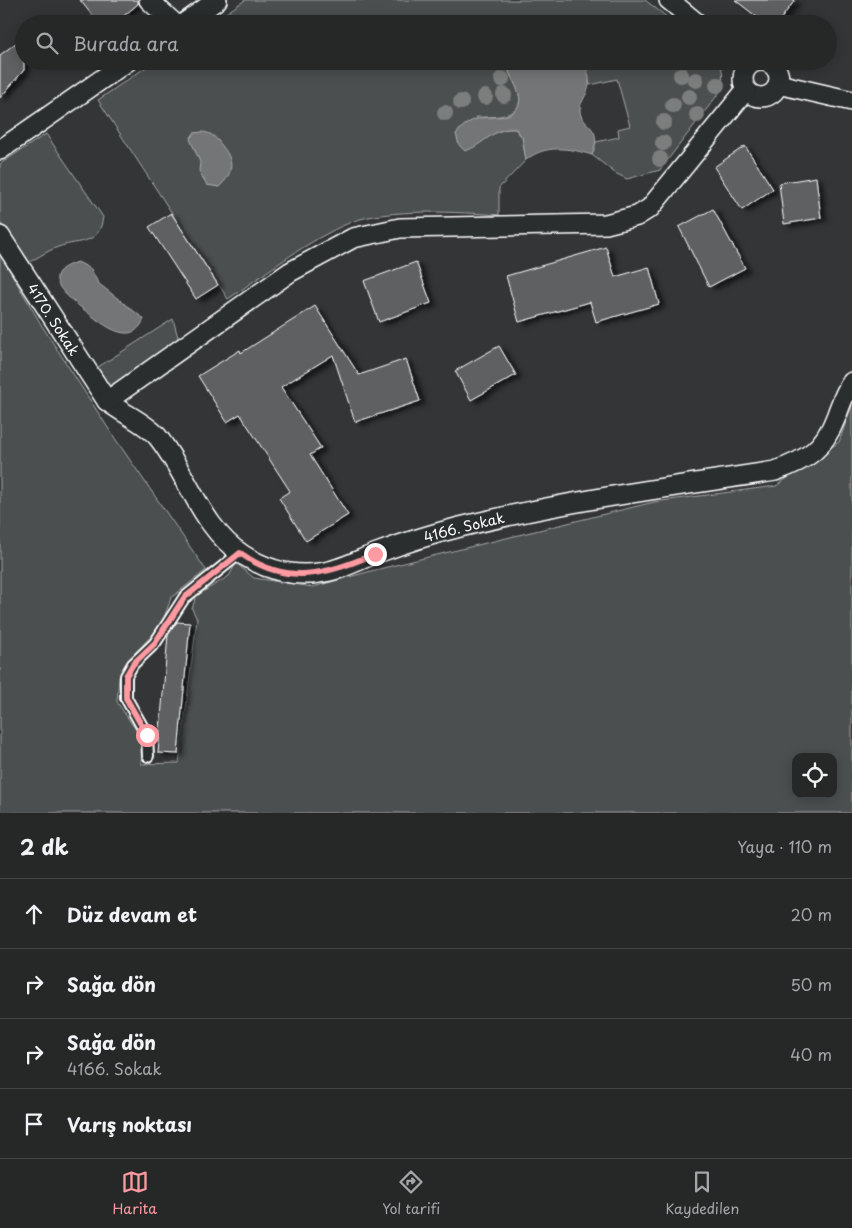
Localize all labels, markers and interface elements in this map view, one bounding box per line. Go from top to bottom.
search box [15,15,837,70]
icon: search [33,29,61,57]
text: Burada ara [73,29,178,57]
street label: 4170. Sokak [23,279,85,359]
street label: 4166. Sokak [421,506,506,547]
route end [364,543,387,566]
route start [136,724,159,747]
map controls [792,753,837,798]
button: locate [792,753,837,798]
text: 2 dk [20,830,68,862]
text: Yaya · 110 m [737,834,832,858]
icon: ahead [20,900,48,928]
text: Düz devam et [67,900,197,928]
text: 20 m [791,902,832,926]
icon: right [20,970,48,998]
text: Sağa dön [67,970,156,998]
text: 50 m [791,972,832,996]
text: Sağa dön [67,1028,156,1056]
icon: right [20,1040,48,1068]
text: 40 m [790,1042,832,1066]
text: 4166. Sokak [67,1056,162,1080]
icon: arrive [20,1110,48,1138]
text: Varış noktası [67,1110,192,1138]
tab: Harita [113,1168,157,1219]
tab: Yol tarifi [382,1168,440,1219]
tab: Kaydedilen [665,1168,739,1219]

